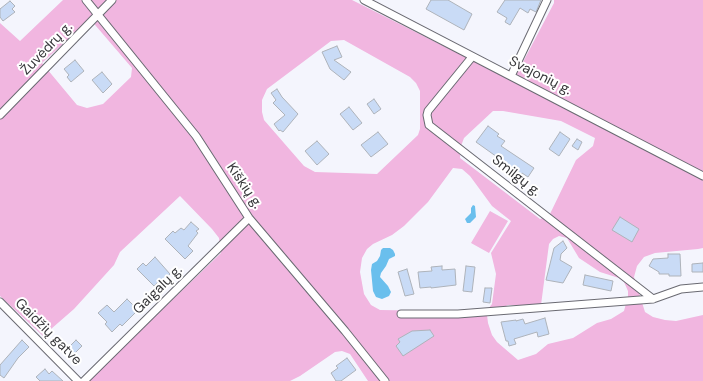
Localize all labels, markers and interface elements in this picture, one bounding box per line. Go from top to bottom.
street label: Žuvėdrų g. [18,19,76,79]
street label: Svajonių g. [506,53,574,99]
street label: Smilgų g. [488,152,544,200]
street label: Kiškių g. [223,160,265,212]
street label: Gaigalų g. [130,262,186,318]
street label: Gaidžių gatve [11,295,85,369]

